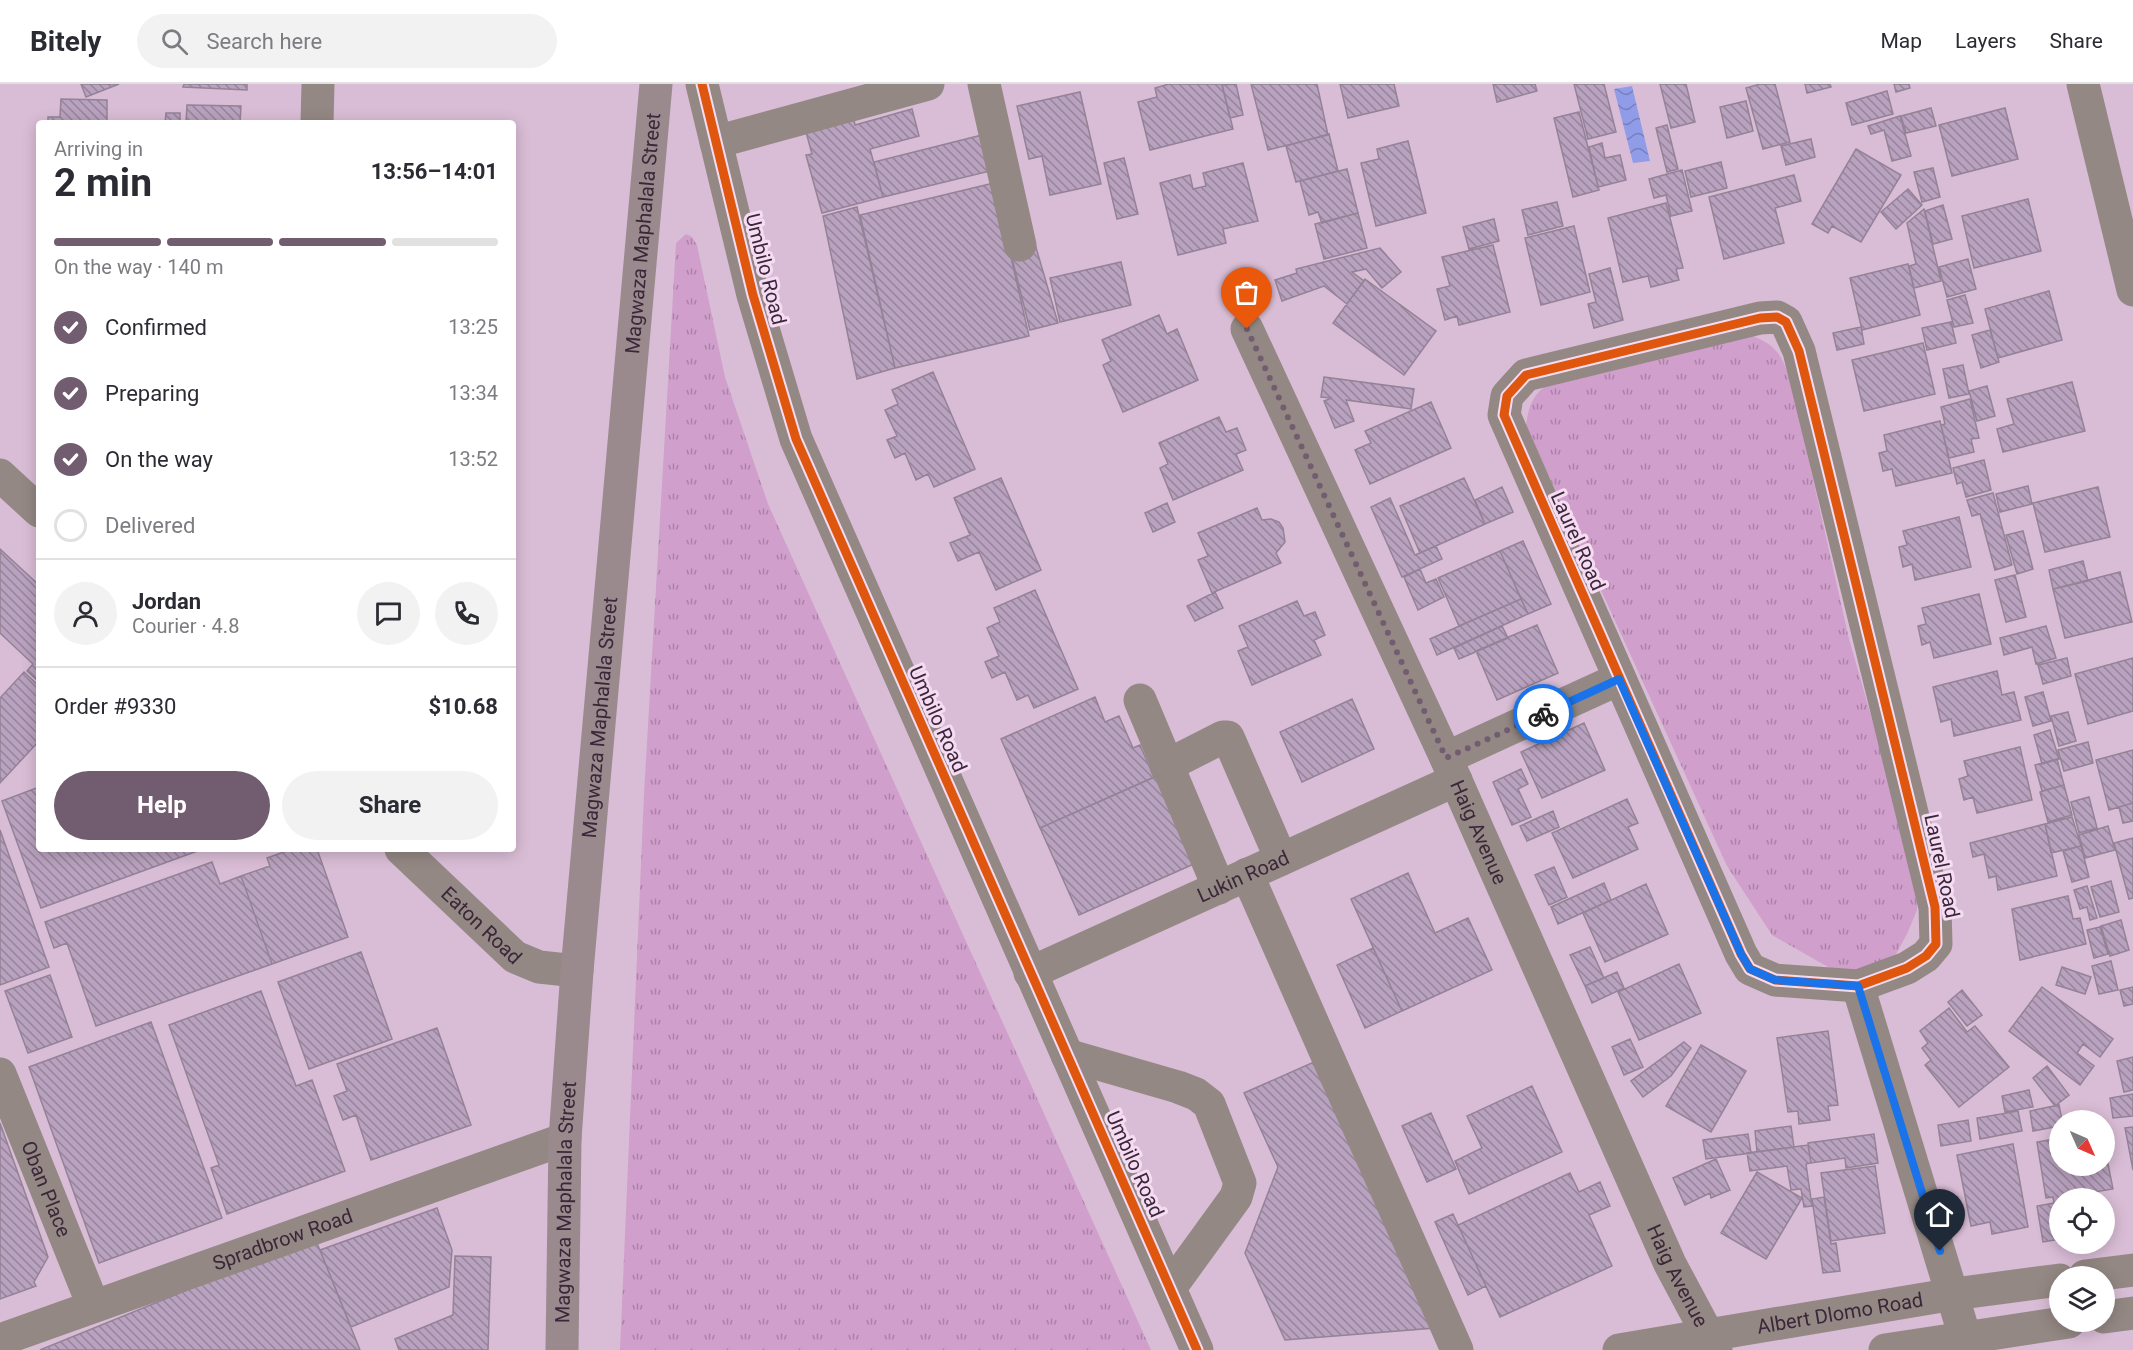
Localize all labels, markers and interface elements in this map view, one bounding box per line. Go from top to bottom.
search box [137,14,557,68]
text: Bitely [30,25,101,58]
icon: search [158,25,191,58]
text: Search here [206,29,322,54]
text: Map [1880,29,1922,53]
text: Layers [1955,29,2016,53]
text: Share [2049,29,2103,53]
street label: Magwaza Maphalala Street [620,112,665,355]
text: Arriving in [54,137,143,161]
text: 13:56–14:01 [371,159,498,184]
text: 2 min [54,160,152,206]
street label: Umbilo Road [741,211,791,327]
text: On the way · 140 m [54,255,223,279]
pin [1221,267,1272,329]
icon: bag [1230,276,1263,309]
icon: check [54,311,87,344]
text: Confirmed [105,315,207,340]
text: 13:25 [448,315,498,339]
icon: check [54,377,87,410]
text: Preparing [105,381,199,406]
text: 13:34 [448,381,498,405]
icon: check [54,443,87,476]
text: On the way [105,447,213,472]
text: 13:52 [448,447,498,471]
street label: Laurel Road [1546,488,1610,594]
text: Delivered [105,513,195,538]
button: person [54,582,117,645]
button: chat [357,582,420,645]
button: phone [435,582,498,645]
text: Jordan [132,589,201,614]
street label: Magwaza Maphalala Street [577,596,622,839]
text: Courier · 4.8 [132,614,239,638]
street label: Umbilo Road [904,662,972,776]
courier [1513,684,1573,744]
text: Order #9330 [54,694,176,719]
text: $10.68 [429,694,498,719]
icon: bike [1527,698,1560,731]
button: Help [54,771,270,840]
button: Share [282,771,498,840]
street label: Haig Avenue [1445,776,1512,888]
street label: Laurel Road [1919,812,1965,920]
street label: Lukin Road [1193,845,1293,908]
street label: Eaton Road [436,882,527,969]
street label: Magwaza Maphalala Street [550,1080,581,1323]
street label: Umbilo Road [1101,1107,1169,1221]
north arrow [2049,1110,2115,1176]
map controls [2049,1110,2115,1332]
street label: Oban Place [16,1138,76,1241]
button: locate [2049,1188,2115,1254]
pin [1914,1189,1965,1251]
icon: home [1923,1198,1956,1231]
street label: Spradbrow Road [209,1204,356,1275]
street label: Haig Avenue [1642,1221,1713,1331]
button: layers [2049,1266,2115,1332]
street label: Albert Dlomo Road [1755,1287,1925,1339]

